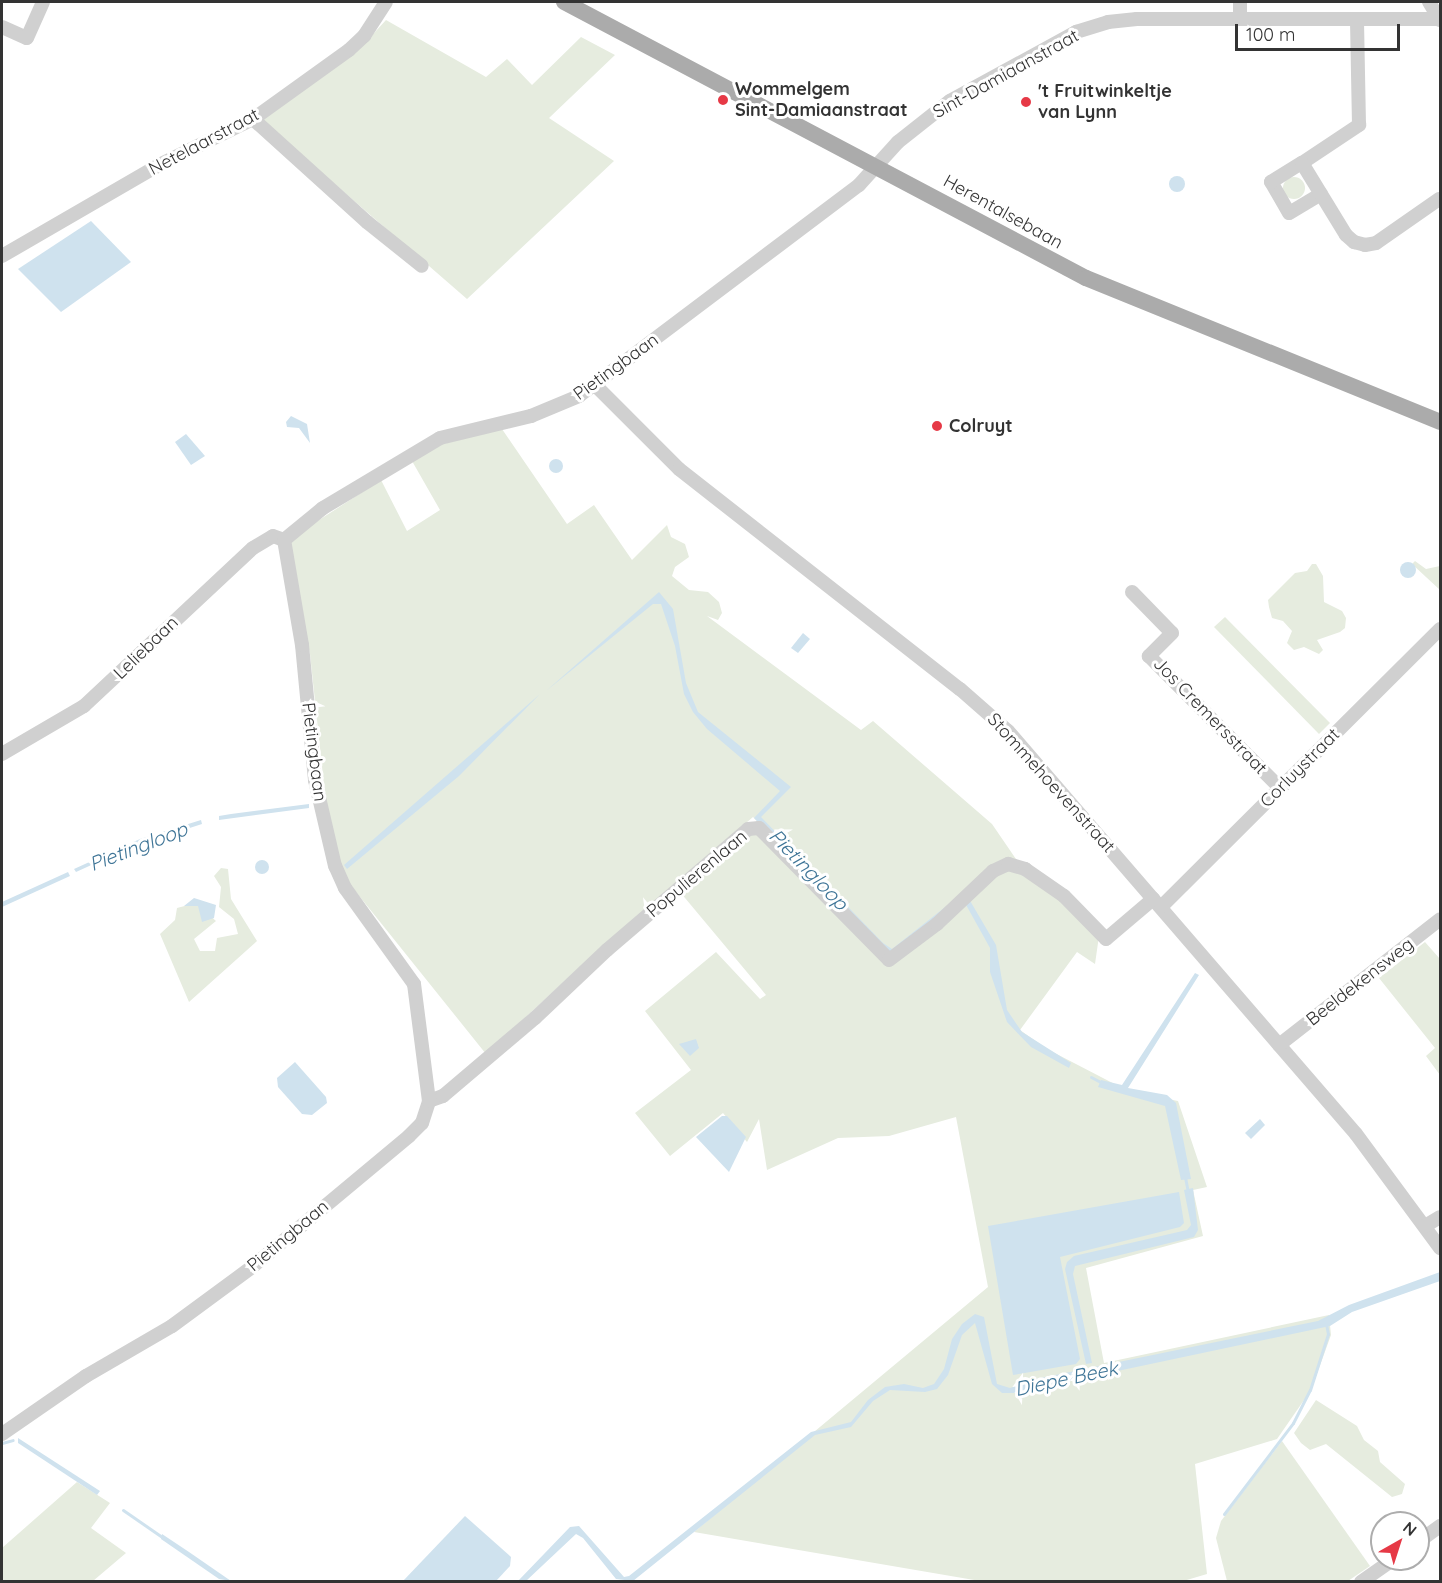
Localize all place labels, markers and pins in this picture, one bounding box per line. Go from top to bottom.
place label: Wommelgem Sint-Damiaanstraat [735,79,908,122]
place label: 't Fruitwinkeltje van Lynn [1038,81,1172,124]
marker: Wommelgem Sint-Damiaanstraat [716,93,730,107]
marker: 't Fruitwinkeltje van Lynn [1019,95,1033,109]
place label: Colruyt [949,415,1013,437]
marker: Colruyt [930,419,944,433]

